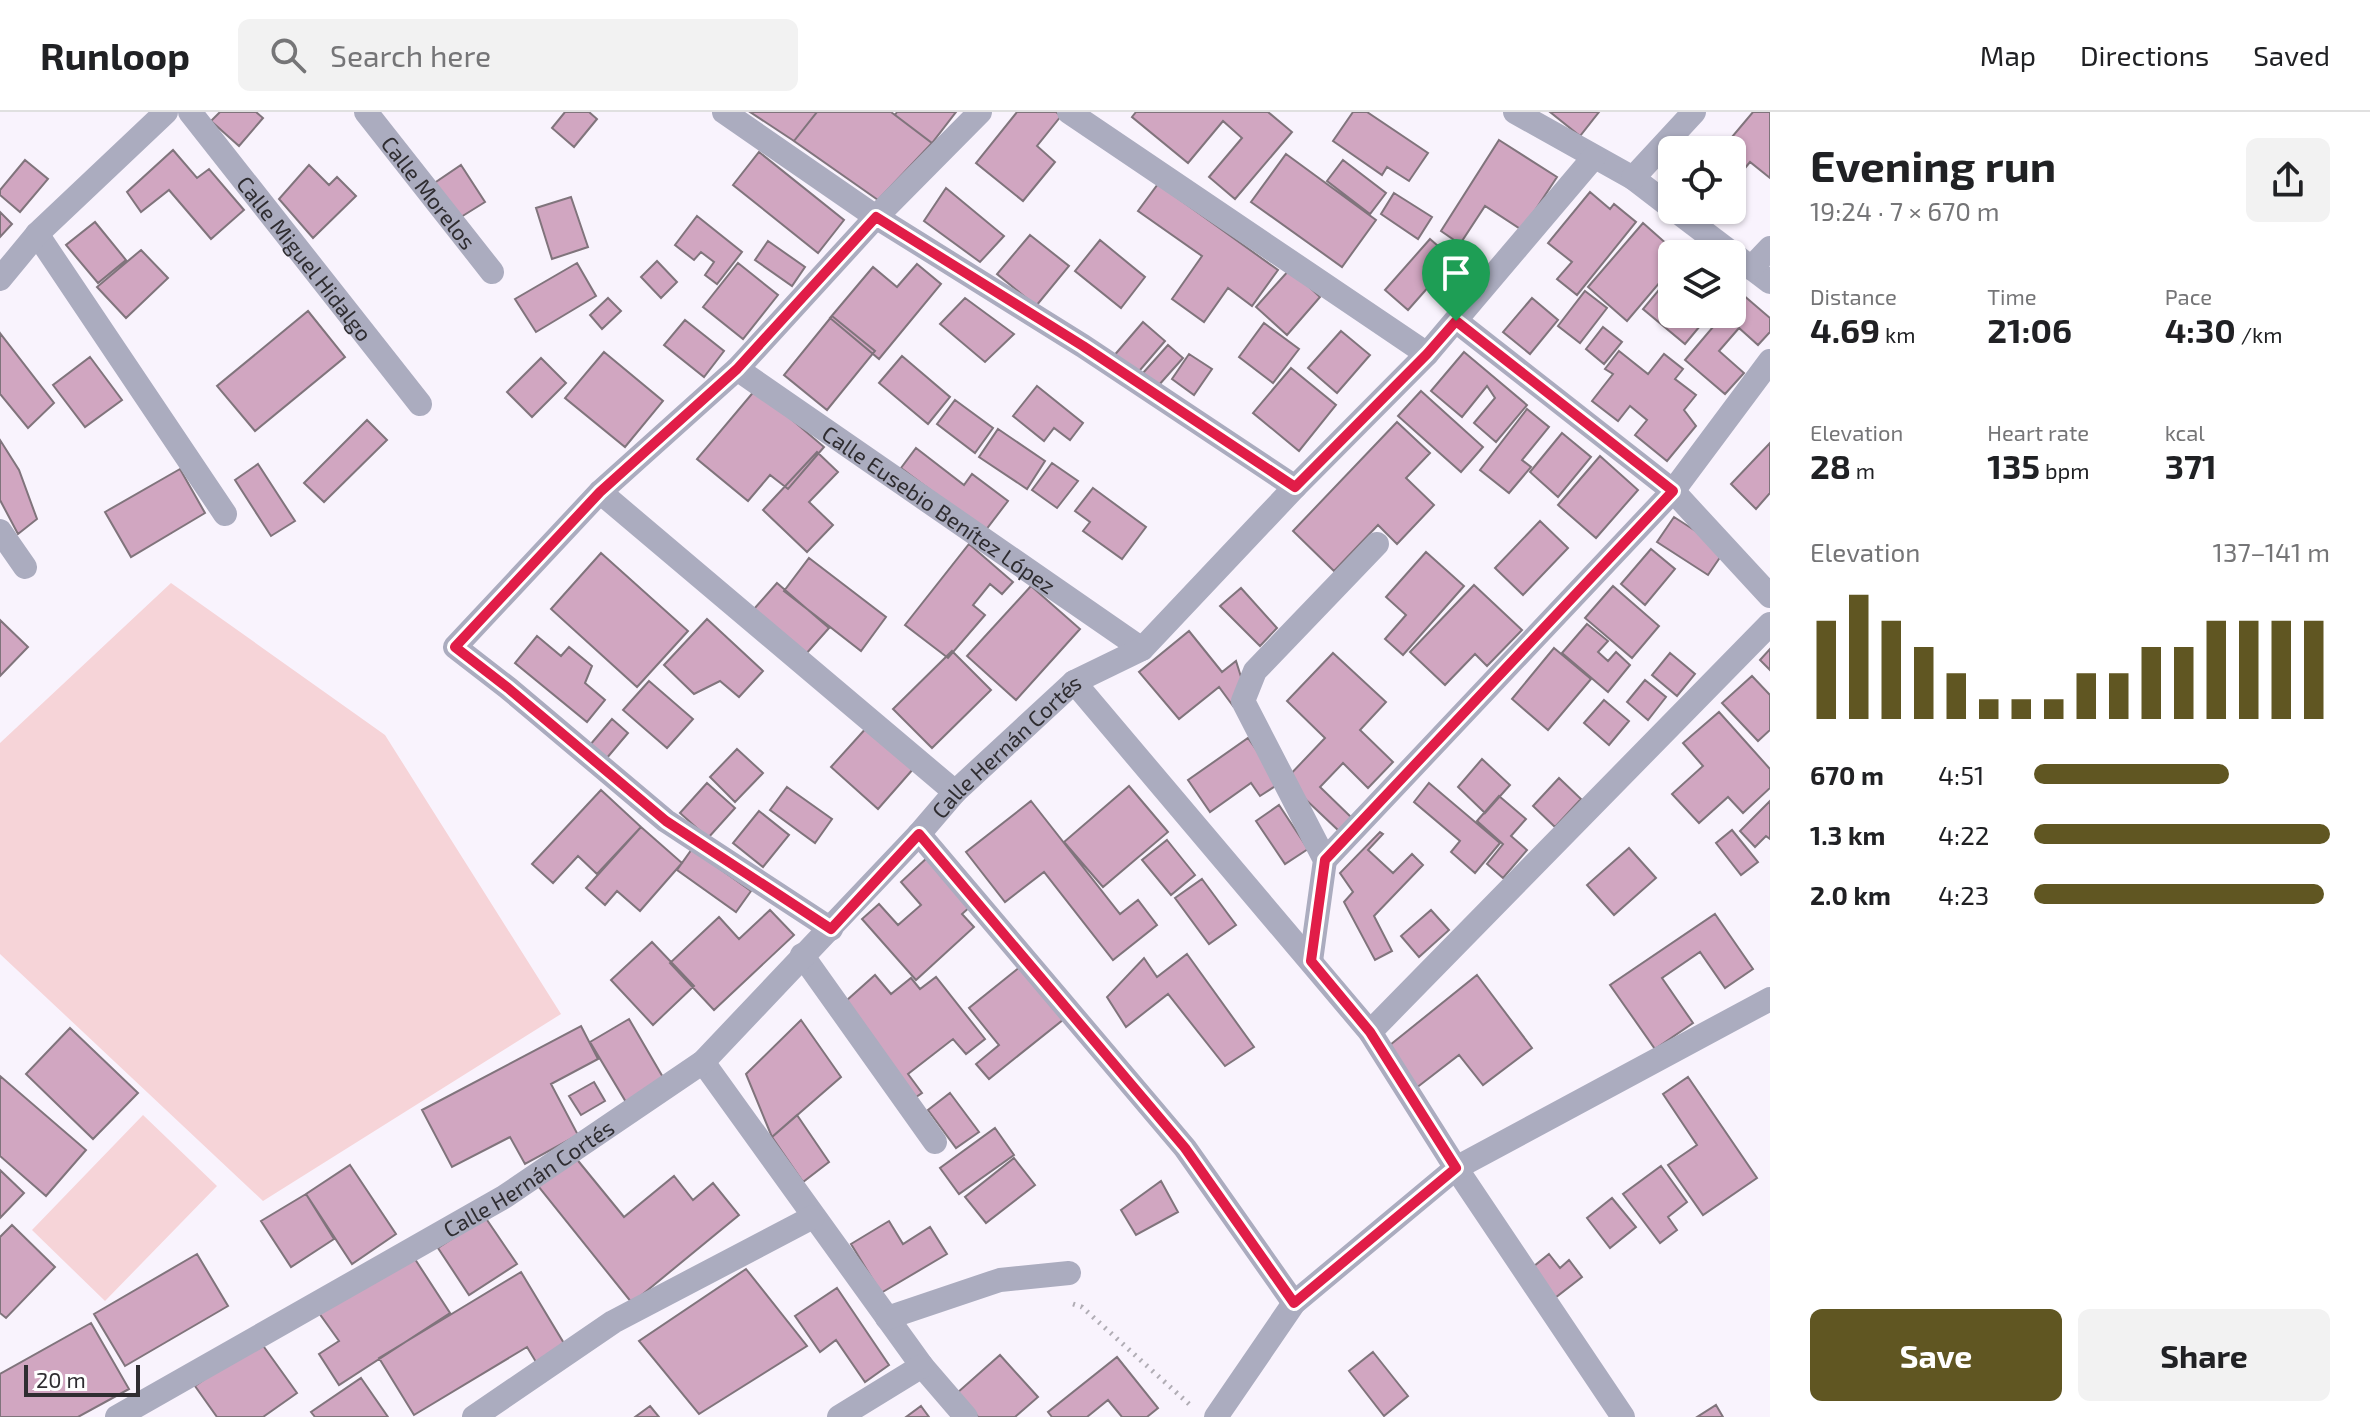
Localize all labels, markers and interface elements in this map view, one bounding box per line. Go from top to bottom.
search box [238,19,798,91]
text: Runloop [40,32,190,78]
icon: search [266,33,310,77]
text: Search here [330,37,491,73]
text: Map [1980,38,2036,72]
text: Directions [2080,38,2209,72]
text: Saved [2253,38,2330,72]
street label: Calle Morelos [377,130,482,254]
map controls [1658,136,1746,328]
button: locate [1658,136,1746,224]
text: Evening run [1810,138,2056,191]
button: share [2246,138,2330,222]
street label: Calle Miguel Hidalgo [232,170,378,346]
text: 19:24 · 7 × 670 m [1810,195,2000,226]
pin [1422,239,1490,321]
button: layers [1658,240,1746,328]
icon: arrive [1434,251,1478,295]
text: Distance [1810,283,1897,309]
text: Time [1987,283,2037,309]
text: Pace [2165,283,2212,309]
text: 4.69 [1810,309,1880,350]
text: 21:06 [1987,309,2072,350]
text: 4:30 [2165,309,2236,350]
text: km [1880,321,1915,347]
text: /km [2236,321,2283,347]
street label: Calle Eusebio Benítez López [818,419,1061,598]
text: Elevation [1810,419,1903,445]
text: Heart rate [1987,419,2089,445]
text: kcal [2165,419,2205,445]
text: 28 [1810,445,1851,486]
text: 135 [1987,445,2040,486]
text: 371 [2165,445,2217,486]
text: m [1851,457,1875,483]
text: bpm [2040,457,2090,483]
text: Elevation [1810,536,1920,567]
text: 137–141 m [2213,536,2330,567]
street label: Calle Hernán Cortés [926,668,1085,823]
text: 670 m [1810,759,1884,790]
text: 4:51 [1938,759,1984,790]
text: 1.3 km [1810,819,1885,850]
text: 4:22 [1938,819,1989,850]
text: 2.0 km [1810,879,1891,910]
text: 4:23 [1938,879,1989,910]
street label: Calle Hernán Cortés [438,1113,619,1242]
button: Save [1810,1309,2062,1401]
button: Share [2078,1309,2330,1401]
scale bar [24,1361,140,1397]
text: 20 m [36,1366,86,1392]

